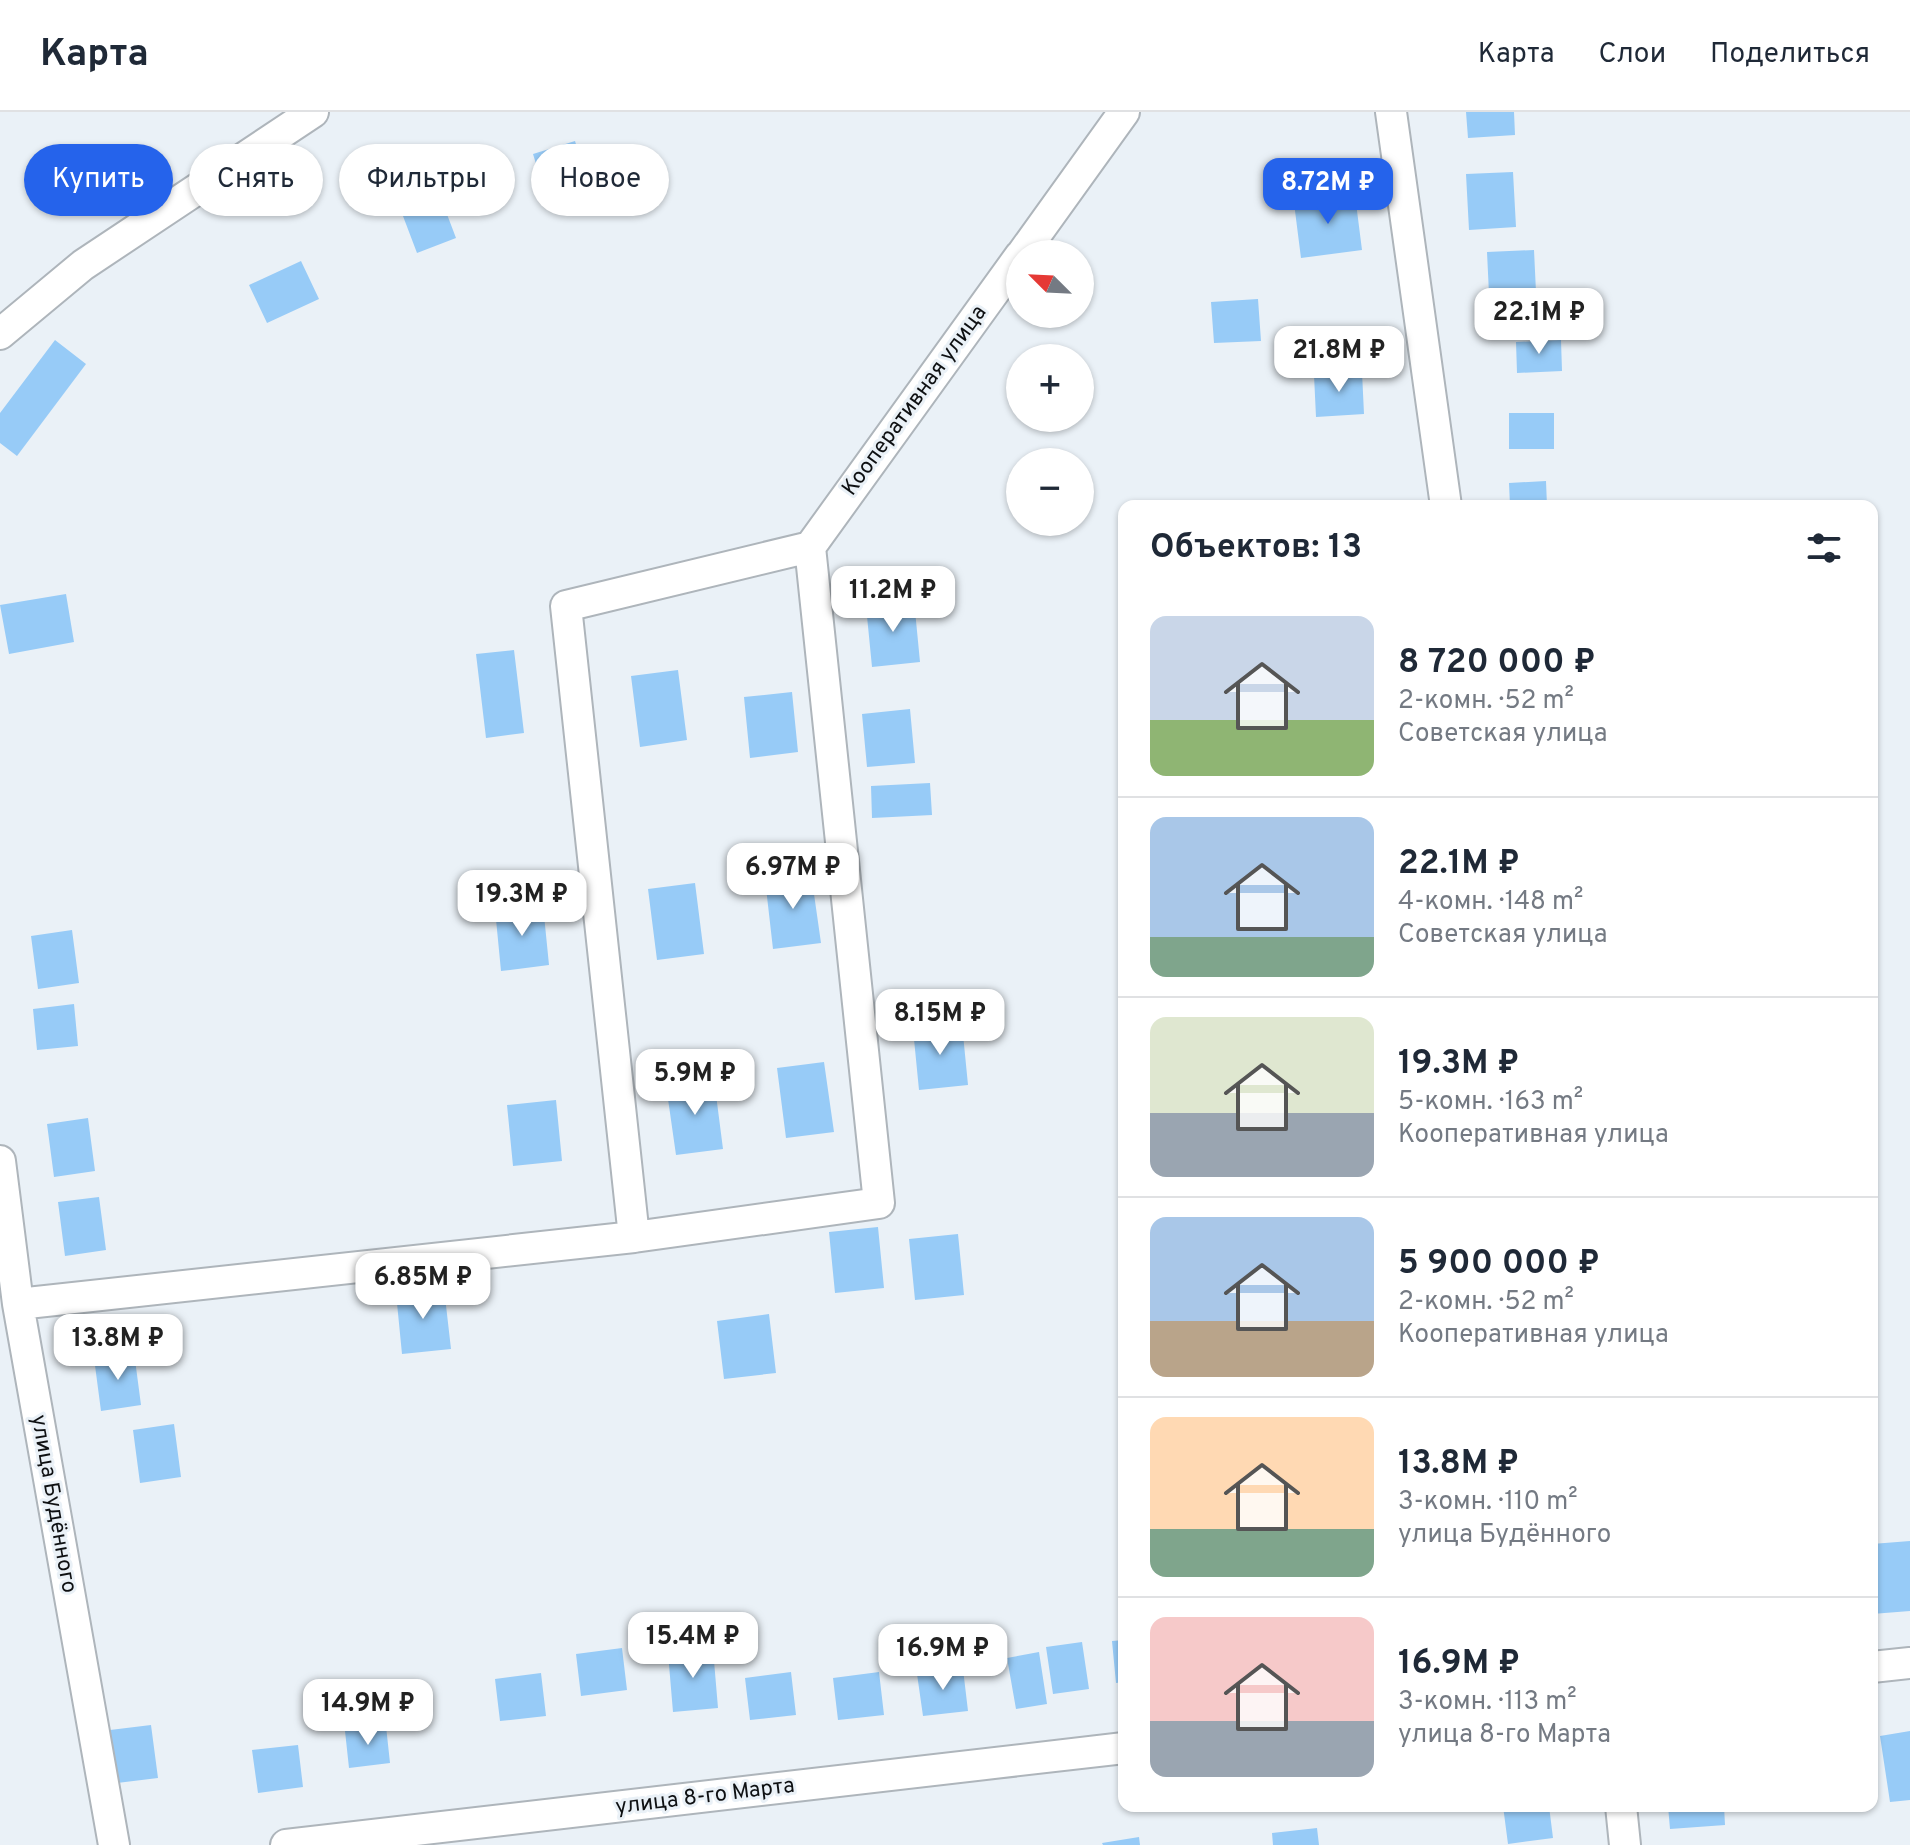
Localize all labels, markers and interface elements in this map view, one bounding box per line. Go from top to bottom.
text: Карта [40,31,149,80]
text: Карта [1478,37,1554,73]
text: Слои [1598,37,1666,73]
text: Поделиться [1710,37,1870,73]
chip: Купить [24,144,173,216]
chip: Снять [189,144,323,216]
chip: Фильтры [339,144,515,216]
chip: Новое [531,144,669,216]
pin: 8.72M ₽ [1254,158,1402,226]
text: 8.72M ₽ [1281,167,1375,200]
north arrow [1006,240,1094,328]
map controls [1006,240,1094,536]
pin: 22.1M ₽ [1465,288,1613,356]
text: 22.1M ₽ [1492,297,1586,330]
street label: Кооперативная улица [837,300,993,502]
pin: 21.8M ₽ [1265,326,1413,394]
text: 21.8M ₽ [1292,335,1386,368]
button: + [1006,344,1094,432]
button: − [1006,448,1094,536]
icon: filters [1802,526,1846,570]
text: Объектов: 13 [1150,527,1362,570]
pin: 11.2M ₽ [819,566,967,634]
text: 11.2M ₽ [849,575,937,608]
text: 8 720 000 ₽ [1398,642,1596,685]
icon: home [1214,648,1310,744]
text: 2-комн. · 52 m² [1398,685,1574,718]
text: Советская улица [1398,718,1607,751]
pin: 6.97M ₽ [719,843,867,911]
text: 22.1M ₽ [1398,843,1520,886]
icon: home [1214,849,1310,945]
text: 6.97M ₽ [745,852,841,885]
pin: 19.3M ₽ [448,870,596,938]
text: 19.3M ₽ [476,879,568,912]
text: 4-комн. · 148 m² [1398,886,1584,919]
text: Советская улица [1398,919,1607,952]
pin: 8.15M ₽ [866,989,1014,1057]
text: 8.15M ₽ [894,998,987,1031]
text: 19.3M ₽ [1398,1043,1519,1086]
pin: 5.9M ₽ [630,1049,760,1117]
icon: home [1214,1049,1310,1145]
text: 5.9M ₽ [654,1058,736,1091]
text: 5-комн. · 163 m² [1398,1086,1583,1119]
text: Кооперативная улица [1398,1119,1669,1152]
text: 5 900 000 ₽ [1398,1243,1600,1286]
icon: home [1214,1249,1310,1345]
pin: 6.85M ₽ [349,1253,497,1321]
text: 6.85M ₽ [373,1262,473,1295]
text: 2-комн. · 52 m² [1398,1286,1574,1319]
pin: 13.8M ₽ [44,1314,192,1382]
text: Кооперативная улица [1398,1319,1669,1352]
text: 13.8M ₽ [72,1323,164,1356]
street label: улица Будённого [24,1413,82,1595]
text: 13.8M ₽ [1398,1443,1519,1486]
icon: home [1214,1449,1310,1545]
text: 3-комн. · 110 m² [1398,1486,1578,1519]
text: улица Будённого [1398,1519,1611,1552]
pin: 15.4M ₽ [619,1612,767,1680]
text: 15.4M ₽ [646,1621,740,1654]
pin: 16.9M ₽ [869,1624,1017,1692]
text: 16.9M ₽ [896,1633,990,1666]
text: 16.9M ₽ [1398,1643,1520,1686]
icon: home [1214,1649,1310,1745]
pin: 14.9M ₽ [294,1679,442,1747]
text: 3-комн. · 113 m² [1398,1686,1577,1719]
text: 14.9M ₽ [321,1688,415,1721]
text: улица 8-го Марта [1398,1719,1611,1752]
street label: улица 8-го Марта [614,1773,796,1821]

